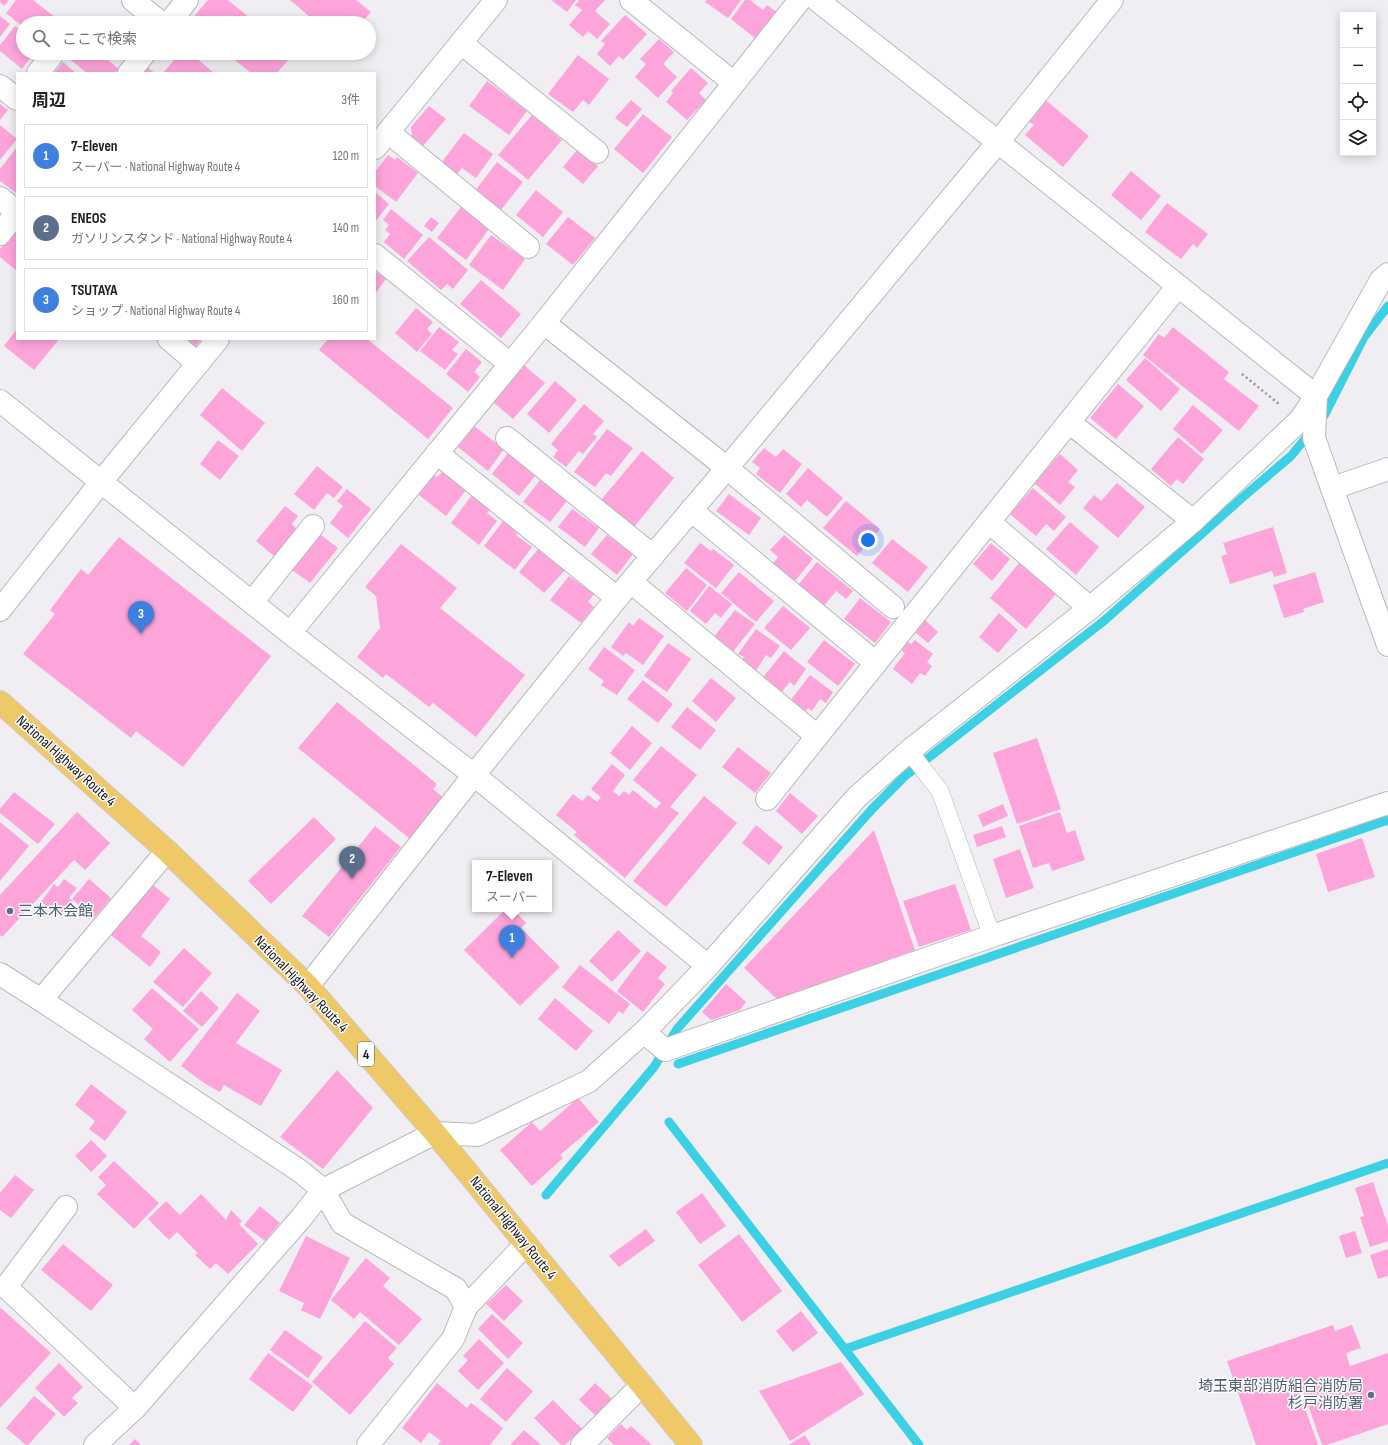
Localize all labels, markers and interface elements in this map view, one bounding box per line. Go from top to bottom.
map controls [1340,12,1376,156]
button: + [1340,12,1376,48]
search box [16,16,376,60]
icon: search [30,27,52,49]
text: ここで検索 [62,30,137,49]
button: − [1340,48,1376,84]
button: locate [1340,84,1376,120]
text: 周辺 [32,91,66,111]
text: 3件 [342,92,360,108]
button: layers [1340,120,1376,156]
text: 7-Eleven [71,137,118,156]
text: 1 [43,148,49,164]
text: 120 m [333,148,359,164]
text: スーパー · National Highway Route 4 [71,159,240,175]
text: ENEOS [71,209,106,228]
text: 2 [43,220,49,236]
text: 140 m [333,220,359,236]
text: ガソリンスタンド · National Highway Route 4 [71,231,292,247]
text: TSUTAYA [71,281,117,300]
text: 3 [43,292,49,308]
text: 160 m [333,292,359,308]
text: ショップ · National Highway Route 4 [71,303,240,319]
your location [858,530,878,550]
pin: 3 [128,601,154,634]
street label: National Highway Route 4 [12,711,120,811]
pin: 2 [339,846,365,879]
popup [472,860,552,912]
text: 7-Eleven [486,867,533,886]
text: スーパー [486,889,538,905]
place label: 三本木会館 [18,902,93,921]
marker: 三本木会館 [5,906,15,916]
pin: 1 [499,925,525,958]
street label: National Highway Route 4 [250,931,352,1037]
road number: 4 [358,1042,374,1066]
street label: National Highway Route 4 [465,1172,561,1284]
place label: 埼玉東部消防組合消防局 杉戸消防署 [1198,1377,1363,1413]
marker: 埼玉東部消防組合消防局 杉戸消防署 [1366,1390,1376,1400]

